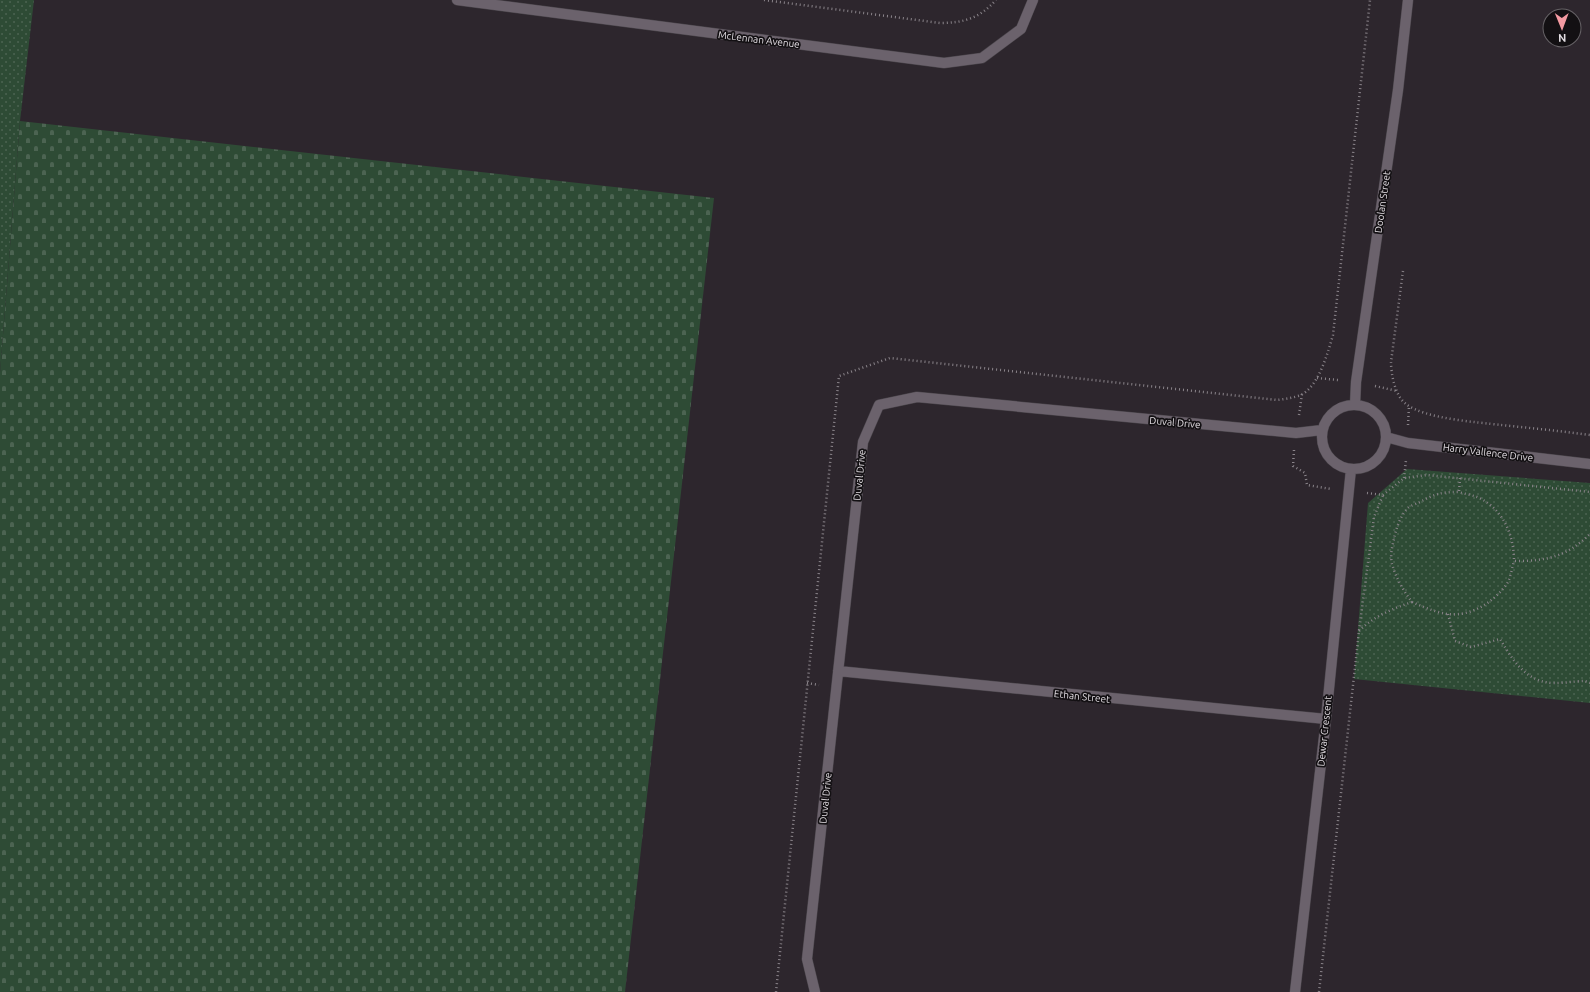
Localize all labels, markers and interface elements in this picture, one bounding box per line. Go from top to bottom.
north arrow [1542,8,1582,48]
street label: McLennan Avenue [717,29,800,50]
text: N [1558,32,1566,44]
street label: Doolan Street [1373,170,1392,234]
street label: Duval Drive [1149,415,1201,430]
street label: Harry Vallence Drive [1442,441,1534,463]
street label: Duval Drive [851,449,868,501]
street label: Ethan Street [1053,688,1111,705]
street label: Dewar Crescent [1315,695,1334,767]
street label: Duval Drive [817,772,834,824]

